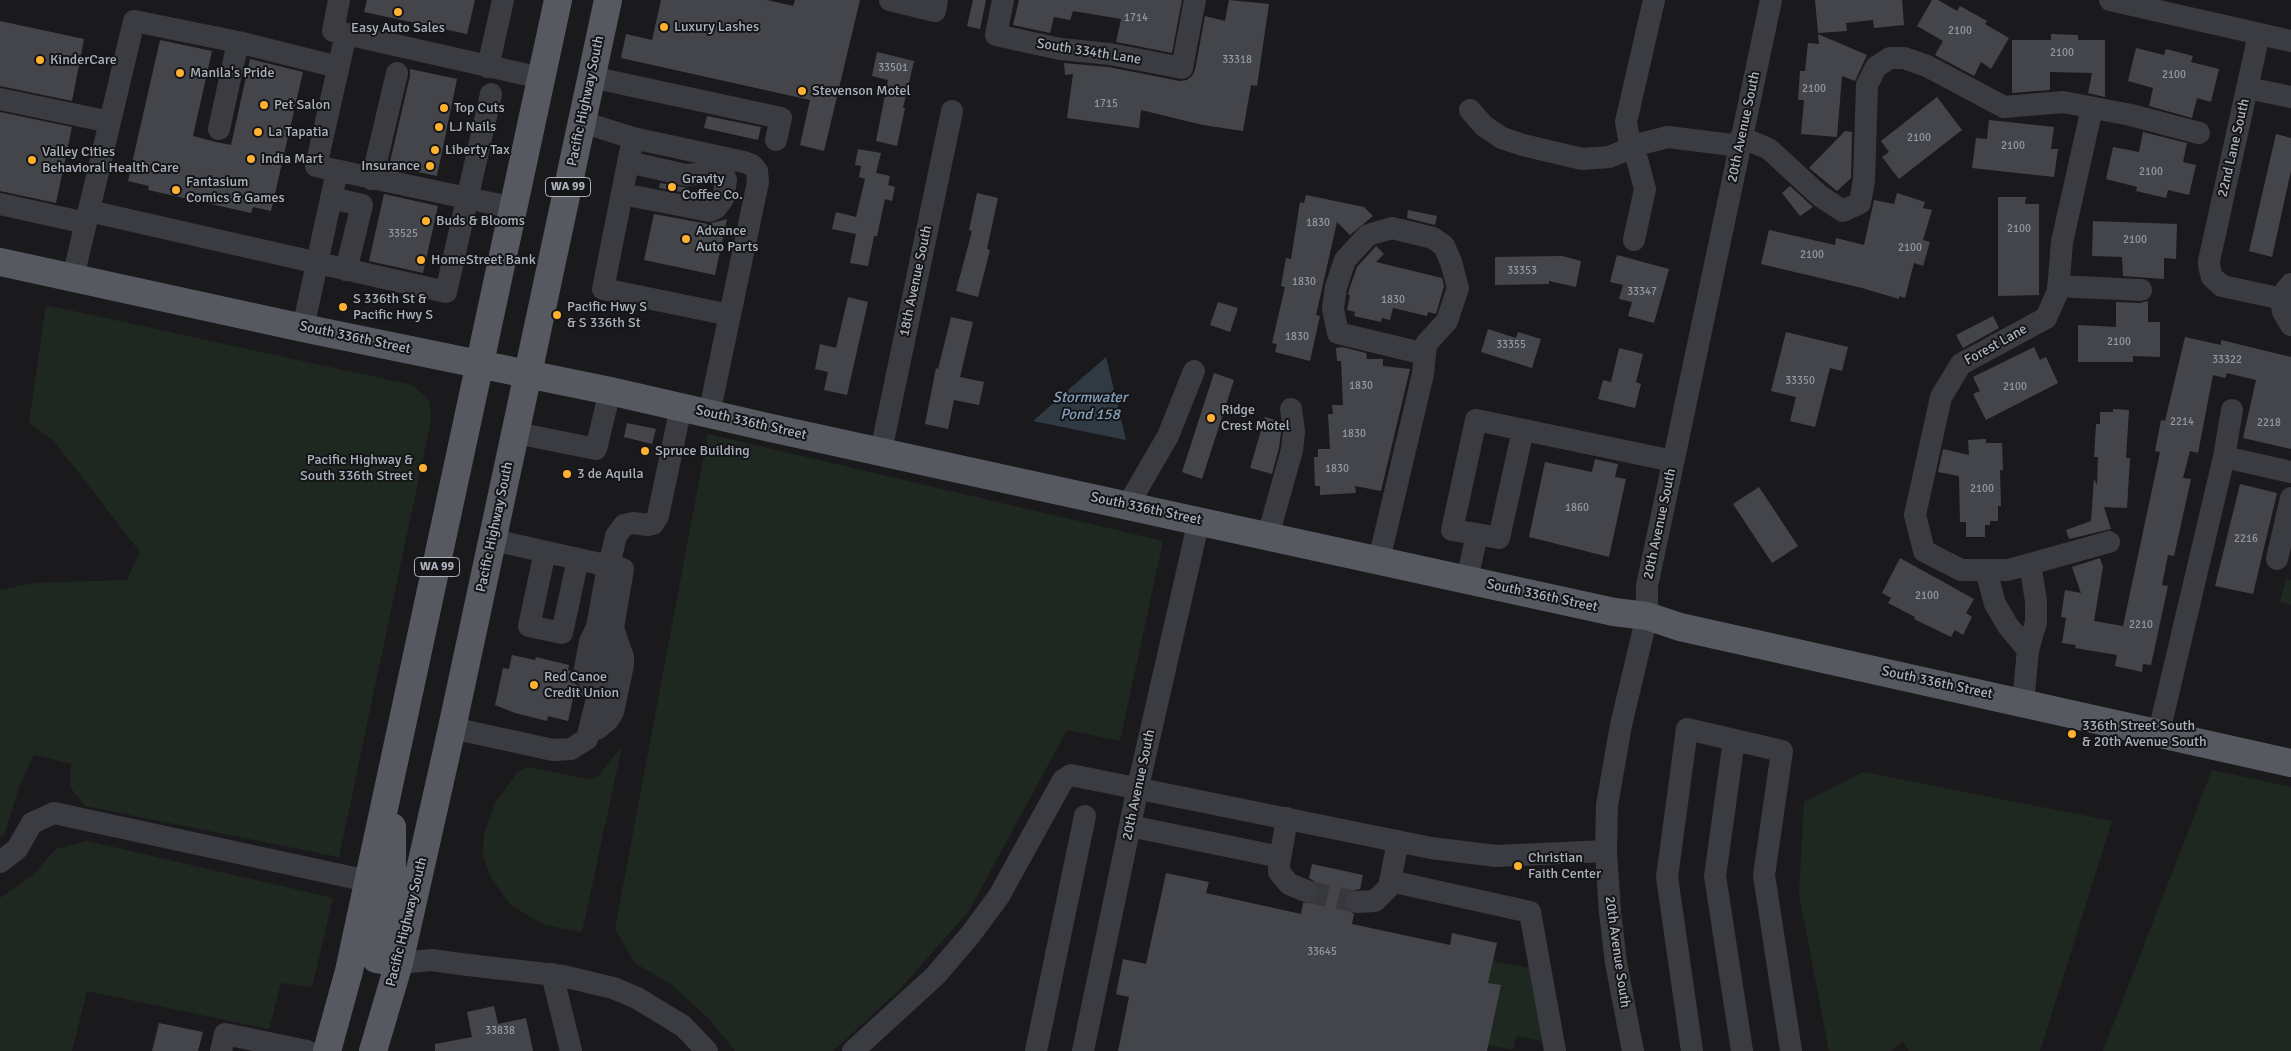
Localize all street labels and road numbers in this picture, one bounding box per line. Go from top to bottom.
street label: Pacific Highway South [564,34,608,168]
street label: South 334th Lane [1036,35,1142,69]
street label: 20th Avenue South [1724,70,1764,184]
street label: 22nd Lane South [2215,97,2253,199]
road number: WA 99 [546,178,590,196]
street label: 18th Avenue South [896,224,936,338]
street label: South 336th Street [298,318,412,358]
street label: Forest Lane [1962,321,2030,369]
street label: South 336th Street [694,402,808,444]
street label: Pacific Highway South [473,460,517,594]
street label: 20th Avenue South [1640,467,1680,581]
street label: South 336th Street [1089,489,1203,529]
road number: WA 99 [414,558,460,576]
street label: South 336th Street [1485,576,1599,616]
street label: South 336th Street [1880,663,1994,703]
street label: 20th Avenue South [1119,728,1159,842]
street label: Pacific Highway South [383,856,431,988]
street label: 20th Avenue South [1601,895,1633,1009]

